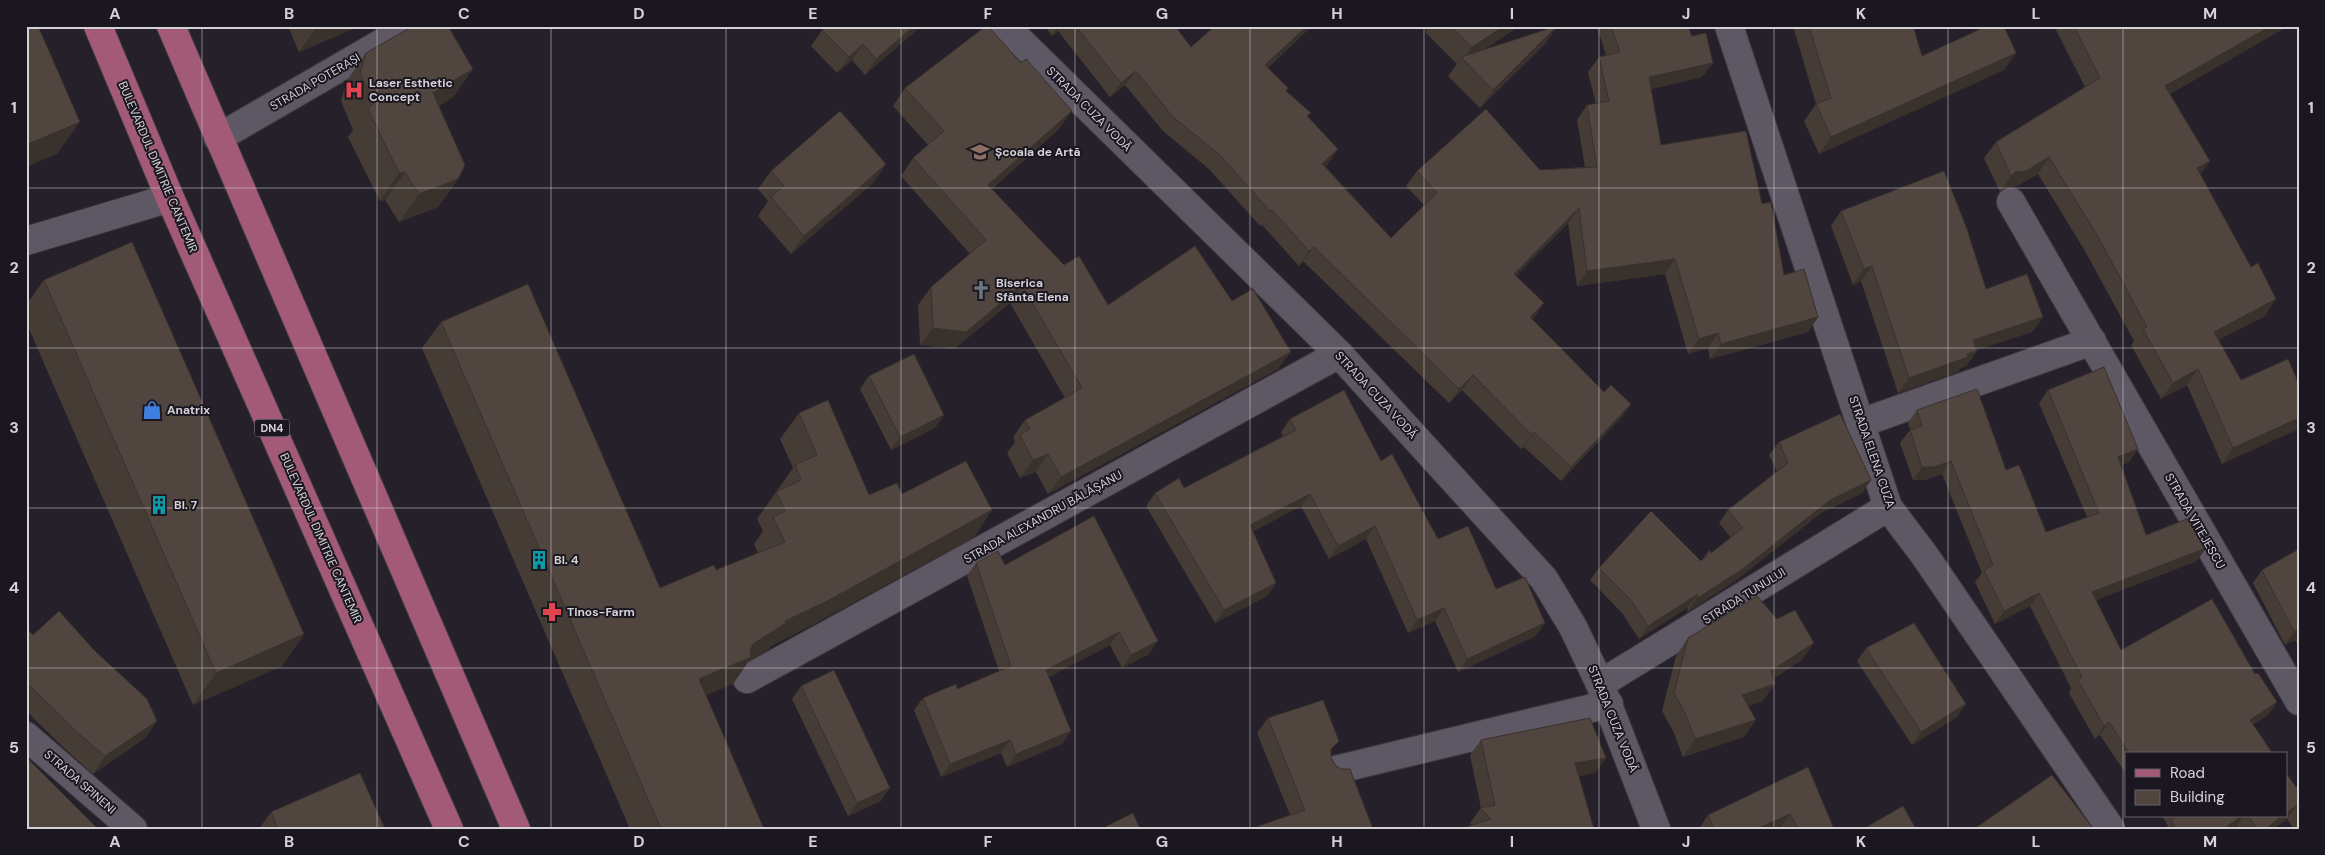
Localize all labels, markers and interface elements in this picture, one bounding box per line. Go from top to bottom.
text: A [109,3,121,24]
text: B [284,3,294,24]
text: C [458,3,470,24]
text: D [633,3,645,24]
text: E [808,3,818,24]
text: F [984,3,993,24]
text: G [1156,3,1168,24]
text: H [1331,3,1343,24]
text: I [1510,3,1514,24]
text: J [1682,3,1690,24]
text: K [1856,3,1867,24]
text: L [2032,3,2041,24]
text: M [2203,3,2217,24]
street label: STRADA POTERAȘI [267,50,363,114]
street label: STRADA CUZA VODĂ [1043,63,1135,155]
place label: Laser Esthetic Concept [369,75,453,105]
street label: BULEVARDUL DIMITRIE CANTEMIR [115,79,201,255]
hospital icon: Laser Esthetic Concept [343,79,365,101]
text: 1 [11,97,17,118]
text: 1 [2308,97,2314,118]
school or university icon: Școala de Artă [969,141,991,163]
place label: Școala de Artă [995,144,1081,160]
text: 2 [9,257,19,278]
text: 2 [2306,257,2316,278]
place label: Biserica Sfânta Elena [996,275,1069,305]
church icon: Biserica Sfânta Elena [970,279,992,301]
street label: STRADA CUZA VODĂ [1331,348,1421,442]
street label: STRADA ELENA CUZA [1845,394,1899,510]
shop icon: Anatrix [141,399,163,421]
place label: Anatrix [167,402,210,418]
text: 3 [9,417,19,438]
text: 3 [2306,417,2316,438]
road number: DN4 [254,419,290,436]
street label: BULEVARDUL DIMITRIE CANTEMIR [276,450,366,626]
street label: STRADA ALEXANDRU BĂLĂȘANU [961,467,1125,567]
street label: STRADA VITEJESCU [2161,470,2229,572]
building icon: Bl. 7 [148,494,170,516]
place label: Bl. 7 [174,497,198,513]
building icon: Bl. 4 [528,549,550,571]
place label: Bl. 4 [554,552,579,568]
street label: STRADA TUNULUI [1700,564,1788,628]
text: 4 [9,577,19,598]
text: 4 [2306,577,2316,598]
pharmacy icon: Tinos-Farm [541,601,563,623]
place label: Tinos-Farm [567,604,635,620]
street label: STRADA CUZA VODĂ [1584,663,1642,775]
text: 5 [9,737,19,758]
text: 5 [2306,737,2316,758]
street label: STRADA SPINENI [41,746,119,818]
legend [2125,752,2288,818]
text: Road [2170,763,2205,783]
text: Building [2170,787,2225,807]
text: A [109,831,121,852]
text: B [284,831,294,852]
text: C [458,831,470,852]
text: D [633,831,645,852]
text: E [808,831,818,852]
text: F [984,831,993,852]
text: G [1156,831,1168,852]
text: H [1331,831,1343,852]
text: I [1510,831,1514,852]
text: J [1682,831,1690,852]
text: K [1856,831,1867,852]
text: L [2032,831,2041,852]
text: M [2203,831,2217,852]

